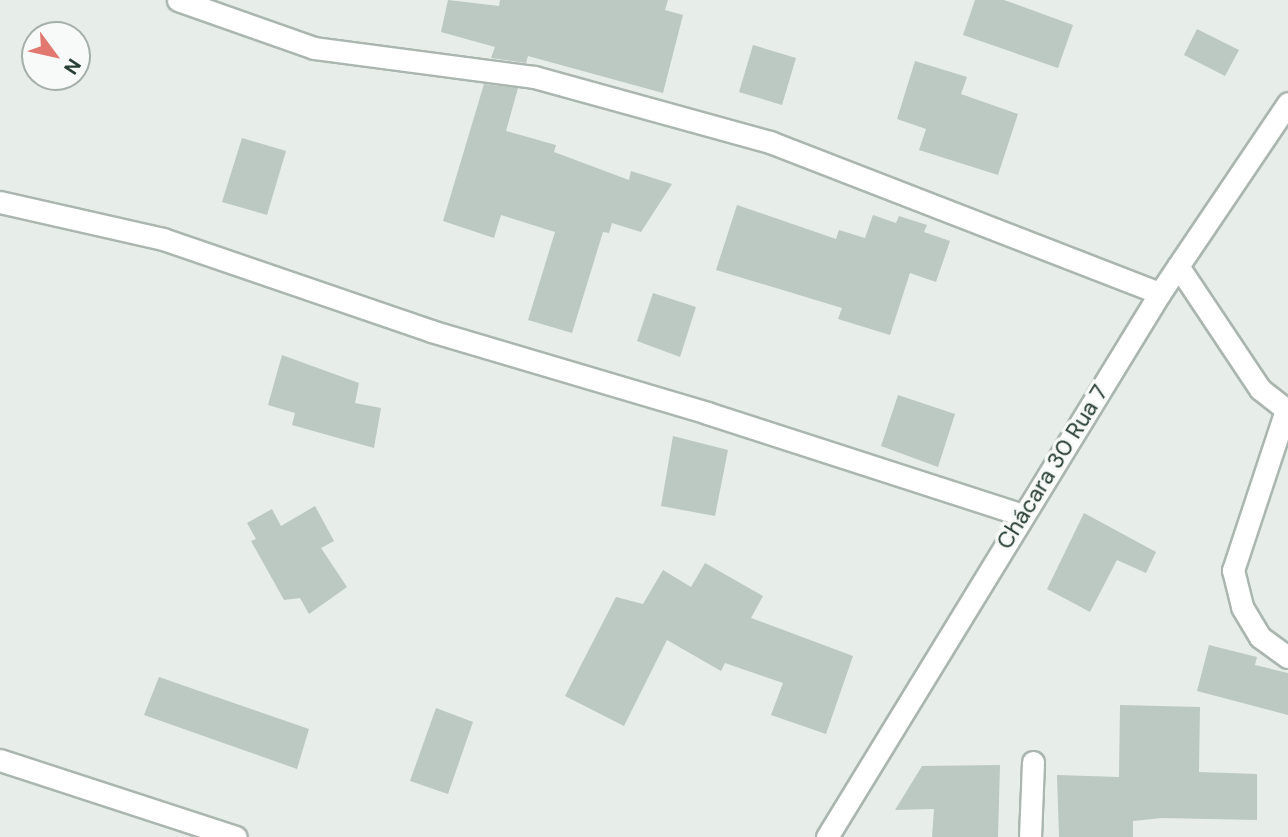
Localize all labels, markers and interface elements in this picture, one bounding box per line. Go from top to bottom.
north arrow [21,21,91,91]
text: N [58,54,87,79]
street label: Chácara 30 Rua 7 [990,380,1114,554]

